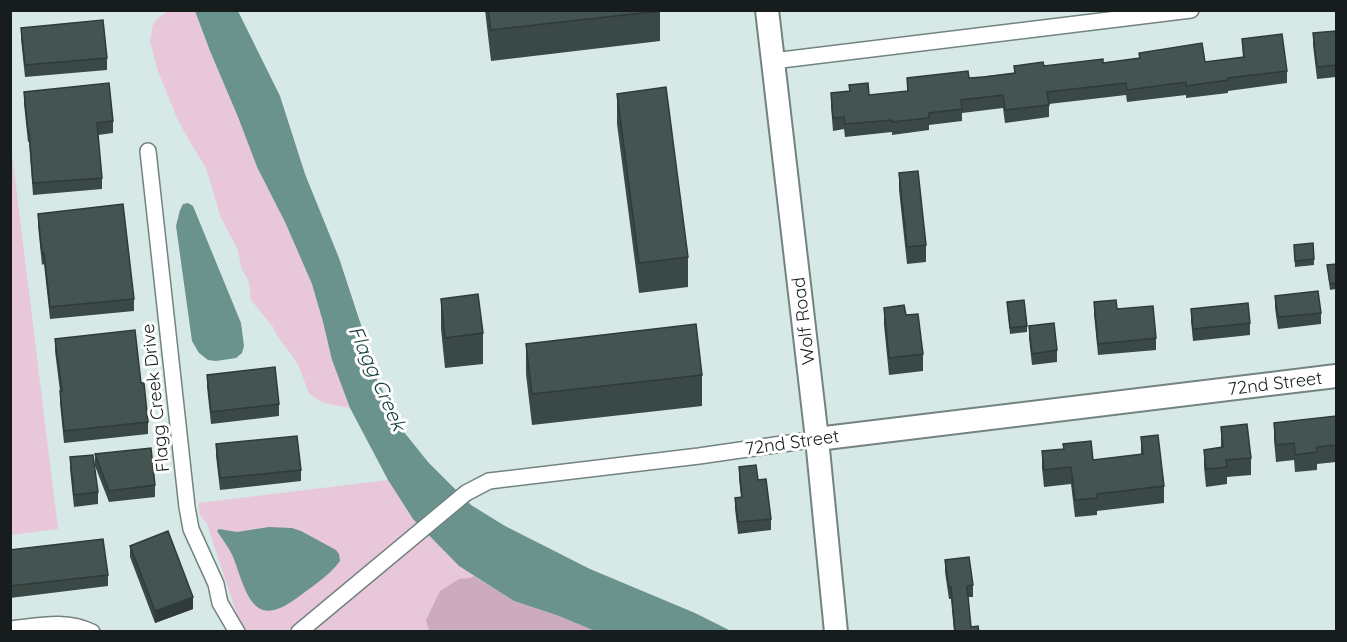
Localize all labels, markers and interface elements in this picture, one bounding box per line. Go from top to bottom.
street label: Wolf Road [786,276,820,366]
water label: Flagg Creek [344,322,413,436]
street label: Flagg Creek Drive [136,323,174,473]
street label: 72nd Street [1227,366,1323,400]
street label: 72nd Street [744,424,840,460]

